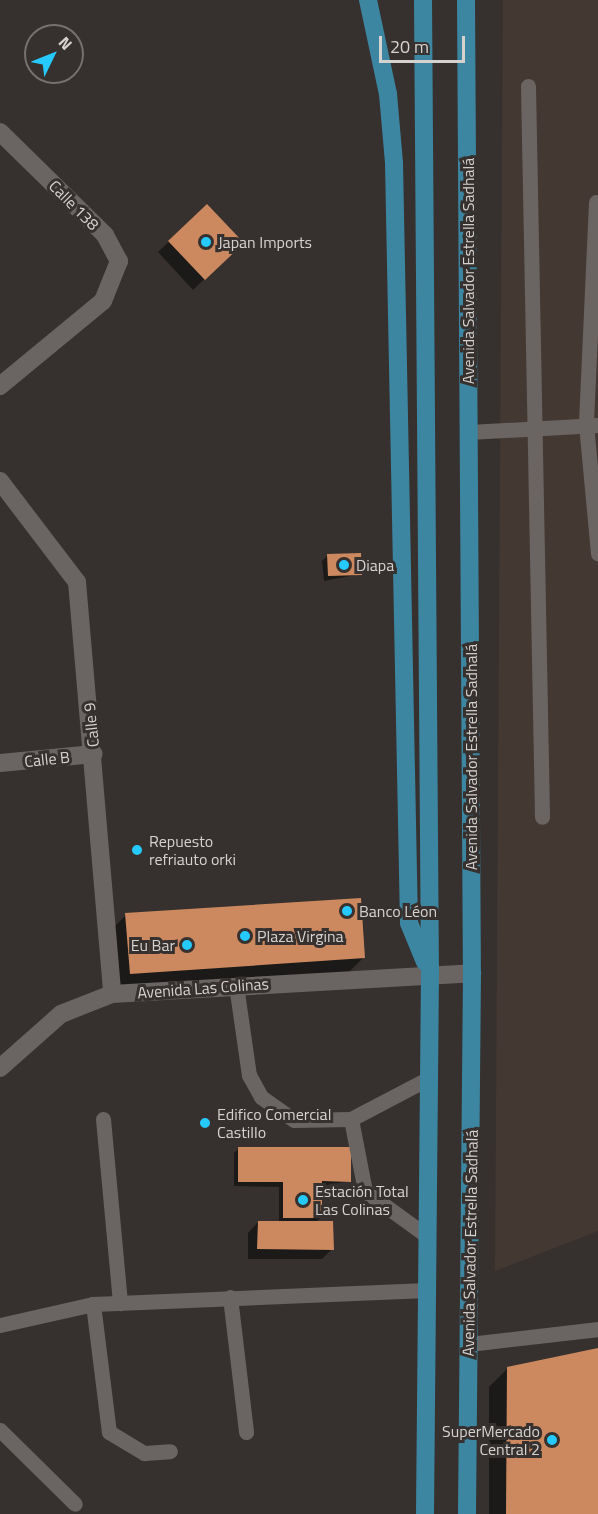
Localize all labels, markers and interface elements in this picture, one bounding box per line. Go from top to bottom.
north arrow [24,24,84,84]
scale bar [382,24,468,62]
text: N [53,31,78,55]
text: 20 m [390,33,429,60]
street label: Avenida Salvador Estrella Sadhalá [458,158,478,384]
street label: Calle 138 [45,176,103,234]
place label: Japan Imports [218,232,312,252]
marker: Japan Imports [199,235,213,249]
place label: Diapa [356,555,394,575]
marker: Diapa [337,558,351,572]
street label: Avenida Salvador Estrella Sadhalá [461,644,481,870]
street label: Calle 9 [79,702,103,748]
street label: Calle B [23,747,71,771]
place label: Repuesto refriauto orki [149,831,236,869]
marker: Repuesto refriauto orki [130,843,144,857]
place label: Banco Léon [359,901,437,921]
marker: Banco Léon [340,904,354,918]
place label: Plaza Virgina [257,926,344,946]
marker: Plaza Virgina [238,929,252,943]
place label: Eu Bar [131,935,175,955]
marker: Eu Bar [180,938,194,952]
street label: Avenida Las Colinas [137,974,269,1002]
place label: Edifico Comercial Castillo [217,1104,331,1142]
marker: Edifico Comercial Castillo [198,1116,212,1130]
street label: Avenida Salvador Estrella Sadhalá [458,1130,482,1356]
place label: Estación Total Las Colinas [315,1181,409,1219]
marker: Estación Total Las Colinas [296,1193,310,1207]
place label: SuperMercado Central 2 [442,1421,540,1459]
marker: SuperMercado Central 2 [545,1433,559,1447]

